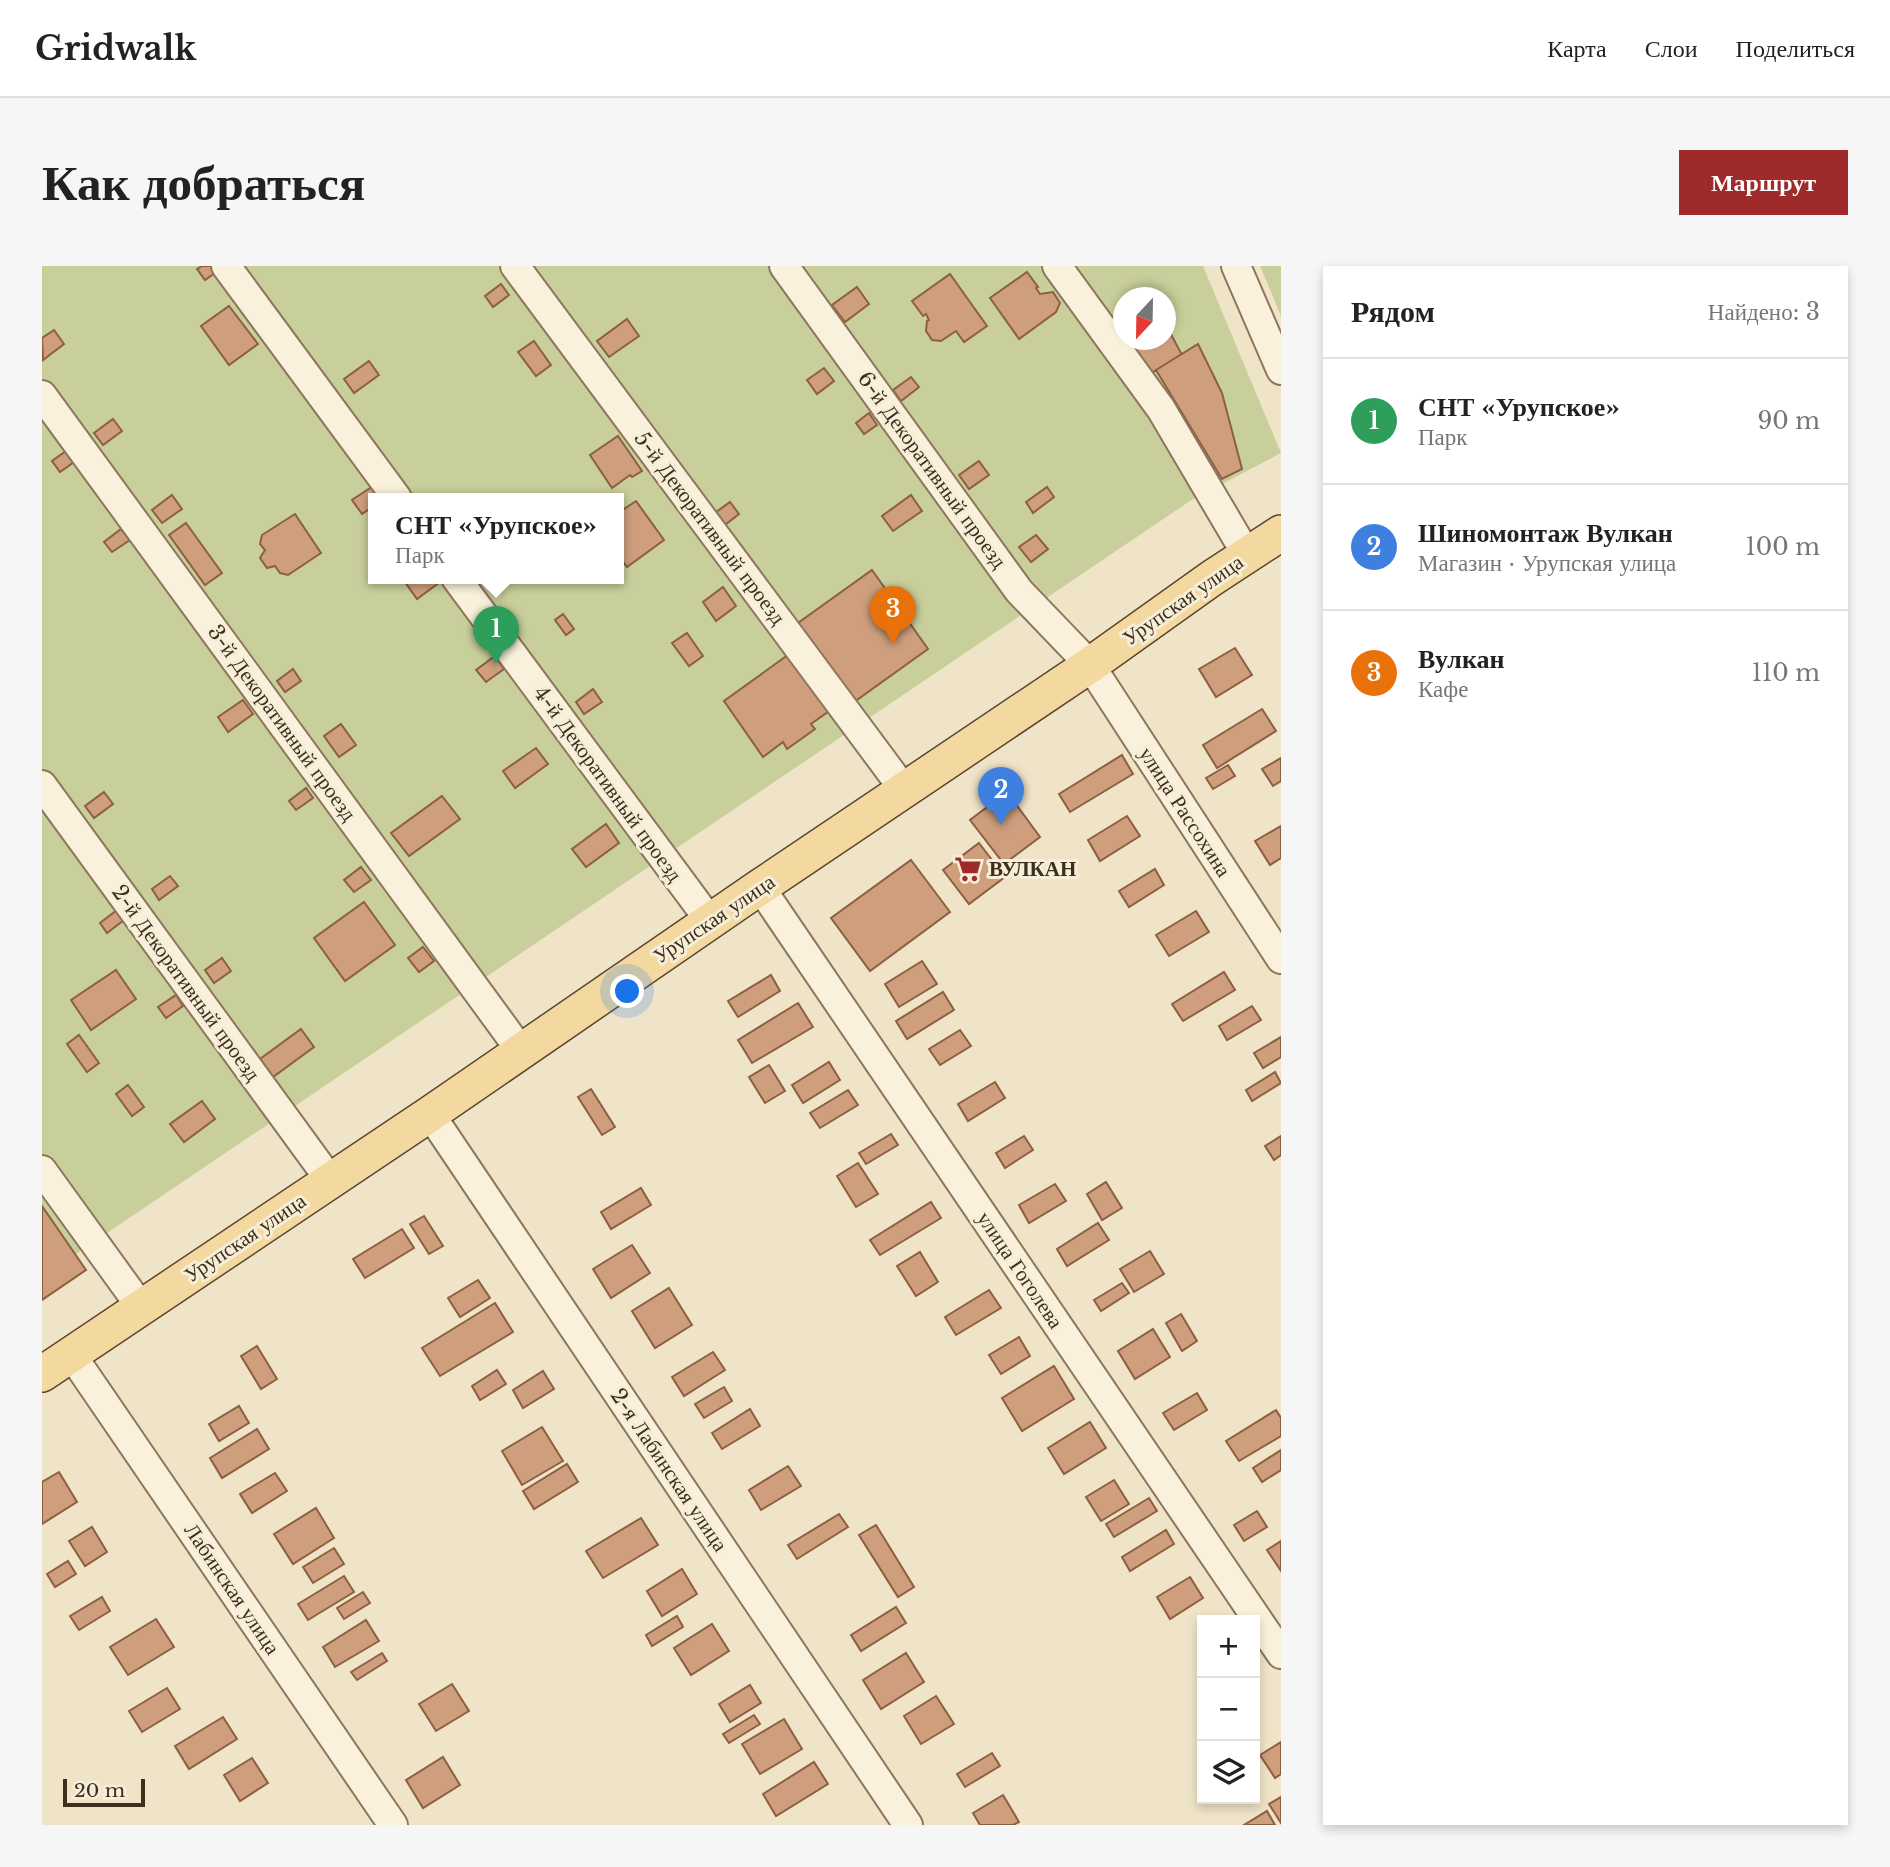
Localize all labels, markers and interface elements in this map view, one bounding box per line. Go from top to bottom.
text: Gridwalk [35,28,196,69]
text: Карта [1547,34,1607,63]
text: Слои [1645,34,1698,63]
text: Поделиться [1736,34,1855,63]
button: Маршрут [1679,150,1848,215]
text: Как добраться [42,152,365,213]
north arrow [1113,287,1176,350]
text: Рядом [1351,293,1435,330]
text: Найдено: 3 [1708,298,1820,326]
street label: 6-й Декоративный проезд [852,367,1012,574]
text: СНТ «Урупское» [1418,391,1620,423]
text: 1 [1369,407,1379,435]
text: 90 m [1758,407,1820,435]
text: Парк [1418,423,1468,451]
street label: 5-й Декоративный проезд [629,426,791,630]
popup [368,493,624,584]
text: СНТ «Урупское» [395,509,597,541]
text: Шиномонтаж Вулкан [1418,517,1673,549]
text: 2 [1367,533,1381,561]
text: 100 m [1746,533,1820,561]
text: Парк [395,541,445,569]
street label: Урупская улица [1118,549,1249,651]
text: Магазин · Урупская улица [1418,549,1676,577]
pin: 3 [870,586,916,644]
pin: 1 [473,606,519,664]
street label: 3-й Декоративный проезд [202,620,362,827]
text: Вулкан [1418,643,1505,675]
text: 3 [1367,659,1381,687]
text: 110 m [1752,659,1820,687]
text: Кафе [1418,675,1468,703]
street label: 4-й Декоративный проезд [528,681,688,887]
street label: улица Рассохина [1133,742,1237,882]
pin: 2 [978,767,1024,825]
supermarket icon: ВУЛКАН [953,854,983,884]
place label: ВУЛКАН [989,856,1076,882]
street label: Урупская улица [648,868,780,969]
street label: 2-й Декоративный проезд [106,880,266,1087]
your location [610,974,644,1008]
street label: Урупская улица [179,1187,311,1288]
street label: улица Гоголева [971,1206,1069,1334]
street label: 2-я Лабинская улица [605,1383,734,1557]
street label: Лабинская улица [179,1518,286,1660]
map controls [1197,1615,1260,1804]
button: + [1197,1615,1260,1678]
button: − [1197,1678,1260,1741]
button: layers [1197,1741,1260,1804]
scale bar [63,1776,145,1808]
text: 20 m [74,1779,125,1802]

